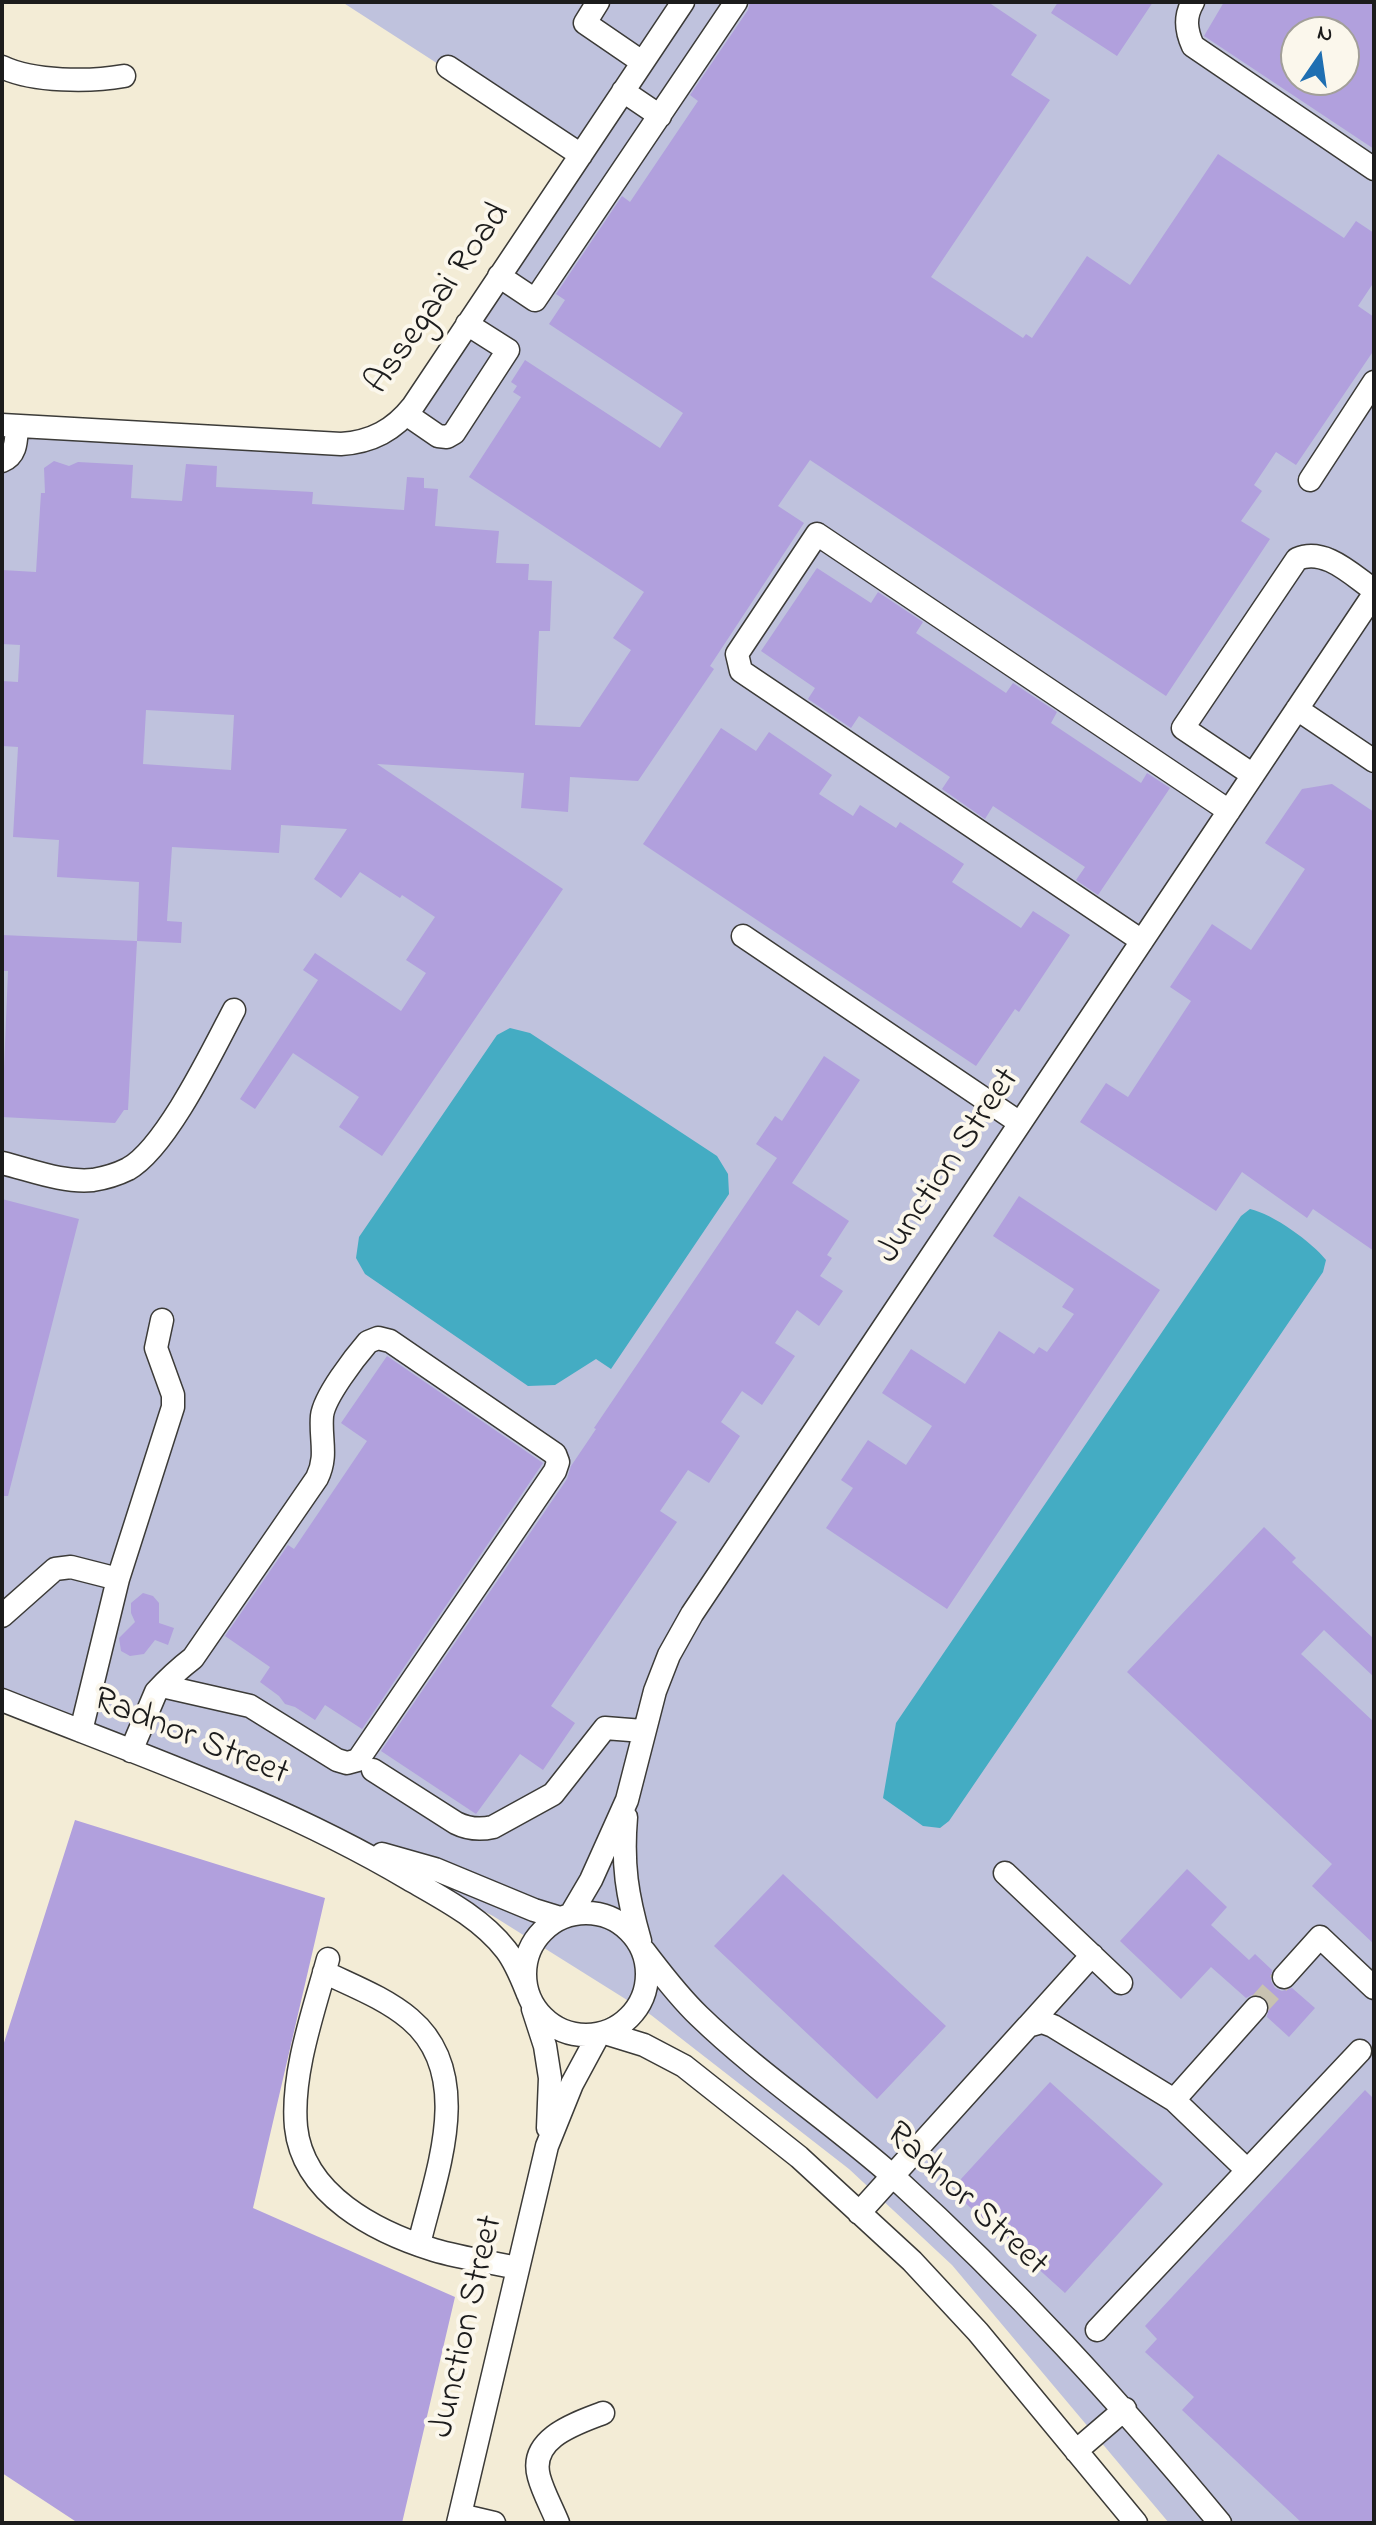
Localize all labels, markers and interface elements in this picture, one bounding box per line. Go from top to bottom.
north arrow [1280,16,1360,96]
text: N [1314,17,1336,52]
street label: Assegaai Road [358,196,522,404]
street label: Junction Street [869,1061,1031,1273]
street label: Radnor Street [86,1680,294,1798]
street label: Radnor Street [875,2115,1055,2287]
street label: Junction Street [422,2212,516,2442]

